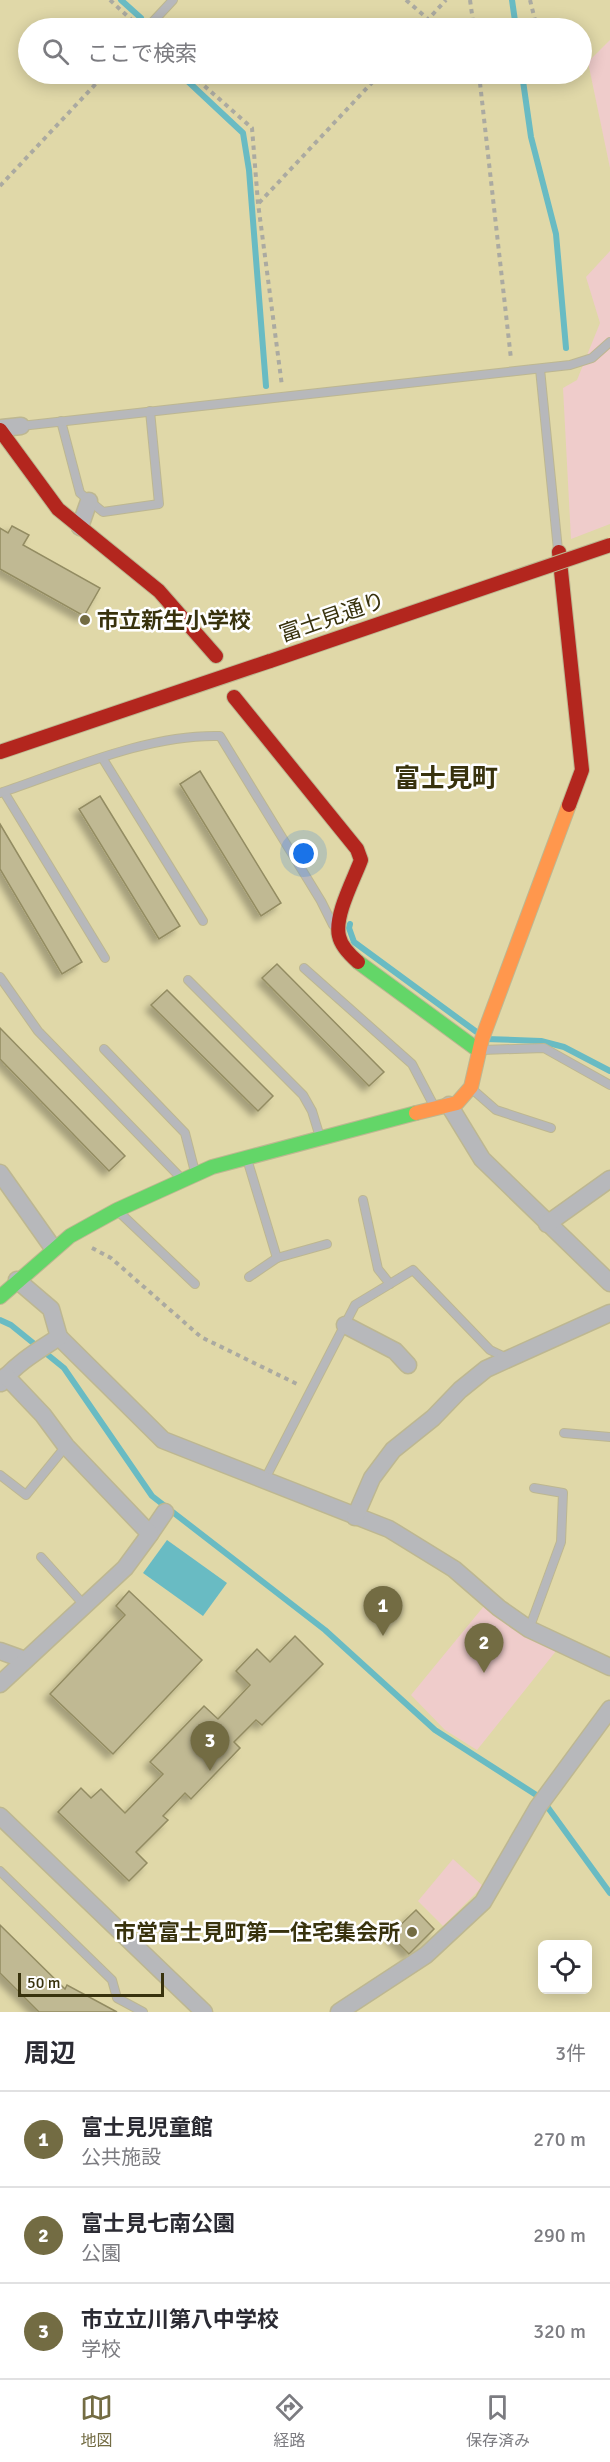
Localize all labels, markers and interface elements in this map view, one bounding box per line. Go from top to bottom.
search box [18,18,592,84]
icon: search [39,35,72,68]
text: ここで検索 [87,40,197,67]
street label: 富士見通り [276,586,388,648]
place label: 市立新生小学校 [97,607,251,634]
marker: 市立新生小学校 [78,613,92,627]
district label: 富士見町 [394,763,498,795]
your location [289,839,318,868]
pin: 1 [364,1586,403,1636]
pin: 2 [464,1624,504,1673]
pin: 3 [190,1722,230,1771]
place label: 市営富士見町第一住宅集会所 [114,1919,400,1946]
marker: 市営富士見町第一住宅集会所 [405,1925,419,1939]
map controls [538,1940,592,1994]
button: locate [538,1940,592,1994]
scale bar [18,1970,164,1998]
text: 50 m [27,1973,61,1993]
text: 周辺 [24,2038,76,2070]
text: 3件 [555,2041,586,2066]
text: 富士見児童館 [81,2114,213,2141]
text: 1 [38,2127,49,2152]
text: 270 m [533,2127,586,2152]
text: 公共施設 [81,2145,161,2170]
text: 富士見七南公園 [81,2210,235,2237]
text: 2 [38,2223,49,2248]
text: 290 m [533,2223,586,2248]
text: 公園 [81,2241,121,2266]
text: 市立立川第八中学校 [81,2306,279,2333]
text: 3 [38,2319,49,2344]
text: 320 m [533,2319,586,2344]
text: 学校 [81,2337,121,2362]
tab: 地図 [80,2391,113,2451]
tab: 経路 [273,2391,306,2451]
tab: 保存済み [466,2391,530,2451]

